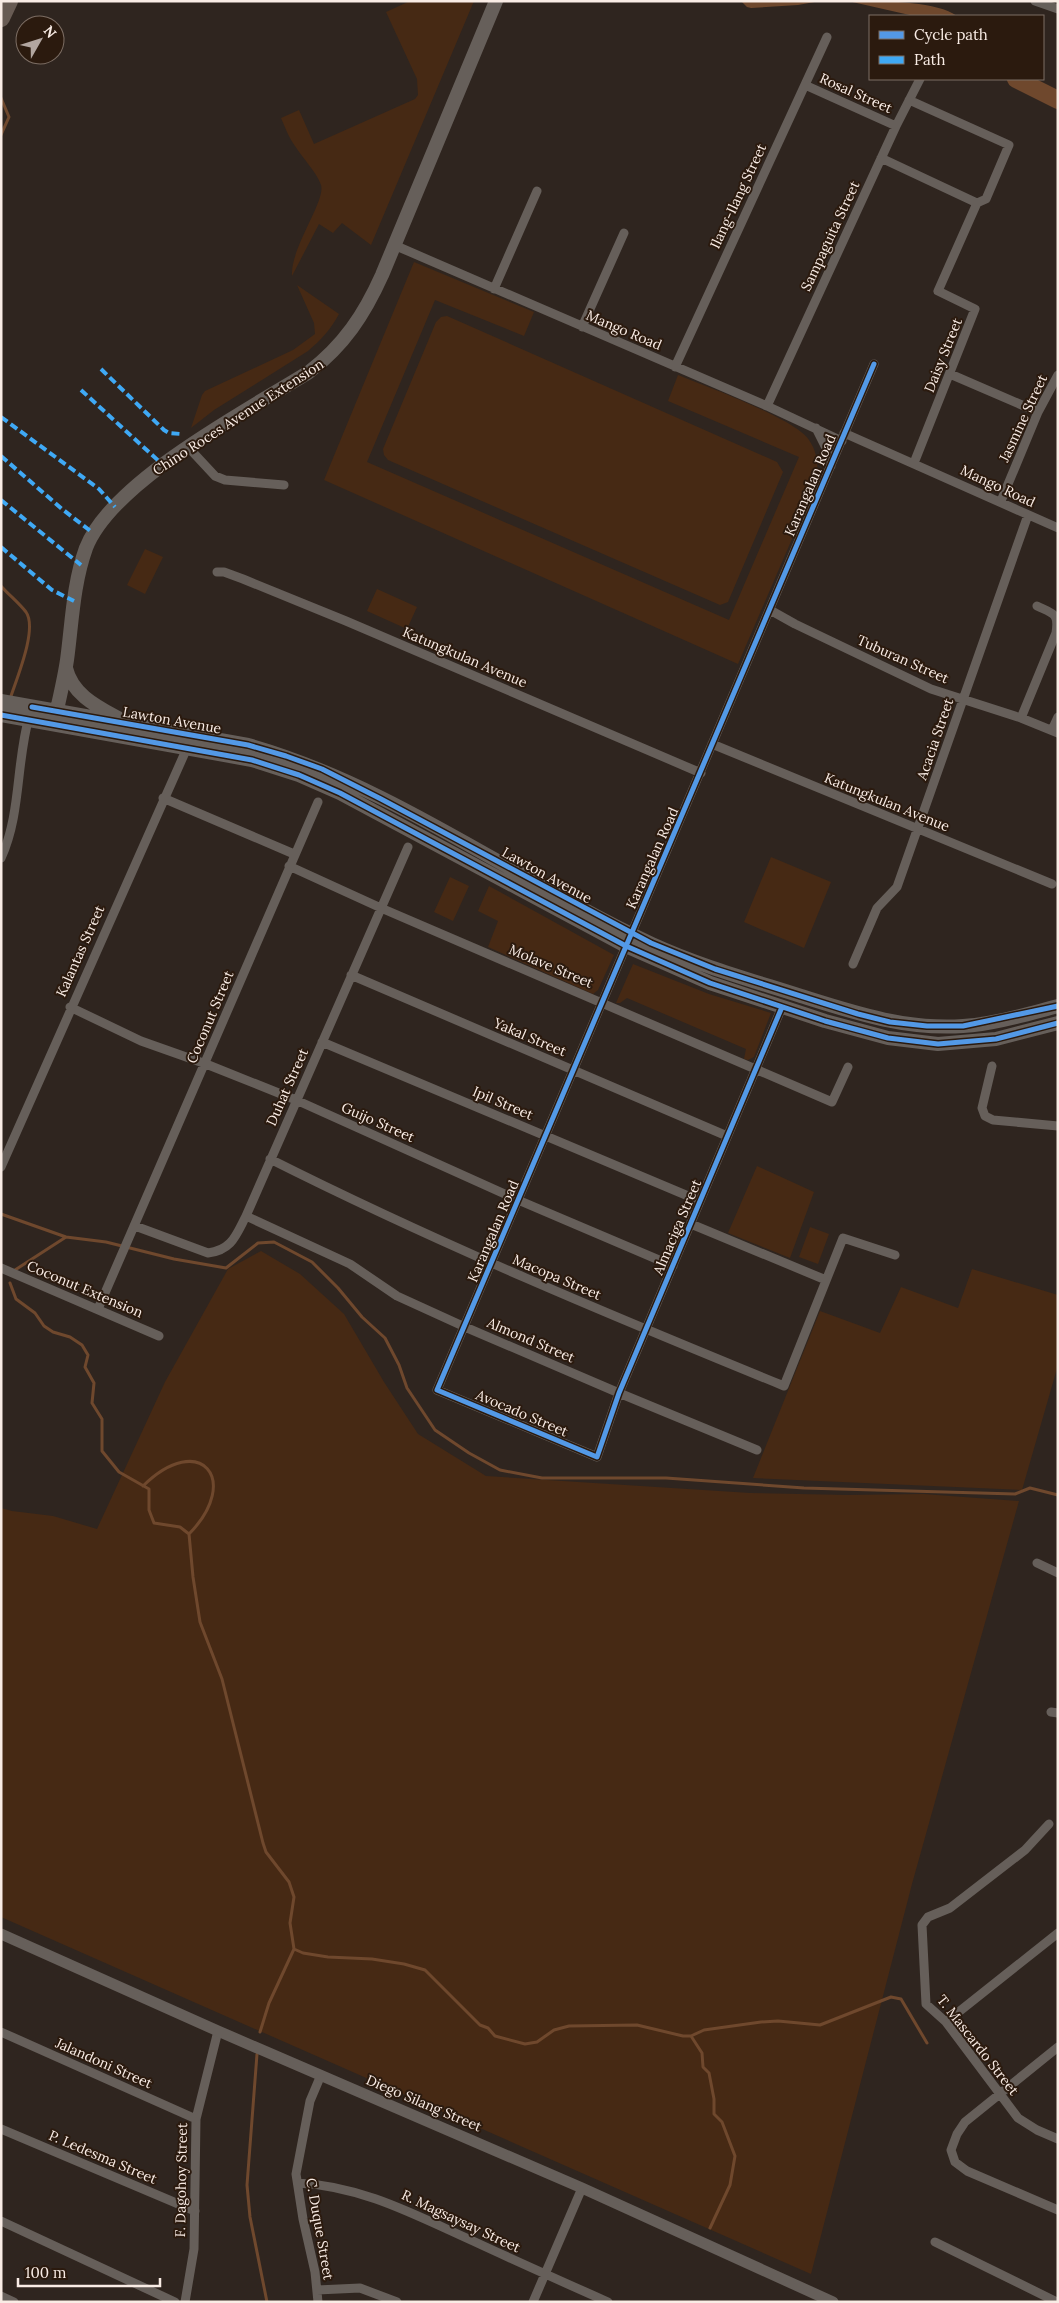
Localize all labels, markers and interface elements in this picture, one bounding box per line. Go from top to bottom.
north arrow [15,15,65,65]
legend [869,15,1044,80]
text: N [40,22,61,42]
text: Cycle path [914,25,988,44]
text: Path [914,50,945,69]
street label: Rosal Street [817,69,896,117]
street label: Ilang-Ilang Street [706,140,770,251]
street label: Sampaguita Street [797,178,864,294]
street label: Mango Road [583,306,665,354]
street label: Daisy Street [920,315,966,395]
street label: Chino Roces Avenue Extension [149,355,327,479]
street label: Jasmine Street [994,371,1051,466]
street label: Karangalan Road [780,431,840,539]
street label: Mango Road [958,461,1038,511]
street label: Katungkulan Avenue [400,623,530,692]
street label: Tuburan Street [854,631,952,688]
street label: Acacia Street [912,695,958,783]
street label: Lawton Avenue [121,702,223,738]
street label: Katungkulan Avenue [822,769,953,836]
street label: Karangalan Road [622,804,682,912]
street label: Lawton Avenue [499,843,595,907]
street label: Kalantas Street [52,902,109,1000]
street label: Molave Street [506,940,596,992]
street label: Coconut Street [182,967,238,1066]
street label: Yakal Street [490,1013,570,1061]
street label: Duhat Street [262,1045,312,1129]
street label: Ipil Street [470,1082,536,1124]
street label: Guijo Street [339,1098,418,1146]
street label: Almaciga Street [648,1176,705,1278]
street label: Karangalan Road [463,1177,523,1285]
street label: Macopa Street [510,1250,605,1304]
street label: Coconut Extension [24,1256,146,1322]
street label: Almond Street [484,1313,578,1367]
street label: Avocado Street [472,1385,571,1441]
street label: T. Mascardo Street [933,1991,1023,2099]
street label: Jalandoni Street [52,2033,156,2093]
street label: Diego Silang Street [363,2071,485,2136]
street label: F. Dagohoy Street [171,2122,191,2237]
street label: P. Ledesma Street [46,2126,160,2188]
street label: C. Duque Street [302,2177,338,2282]
street label: R. Magsaysay Street [399,2186,524,2257]
scale bar [18,2256,160,2288]
text: 100 m [25,2263,66,2282]

